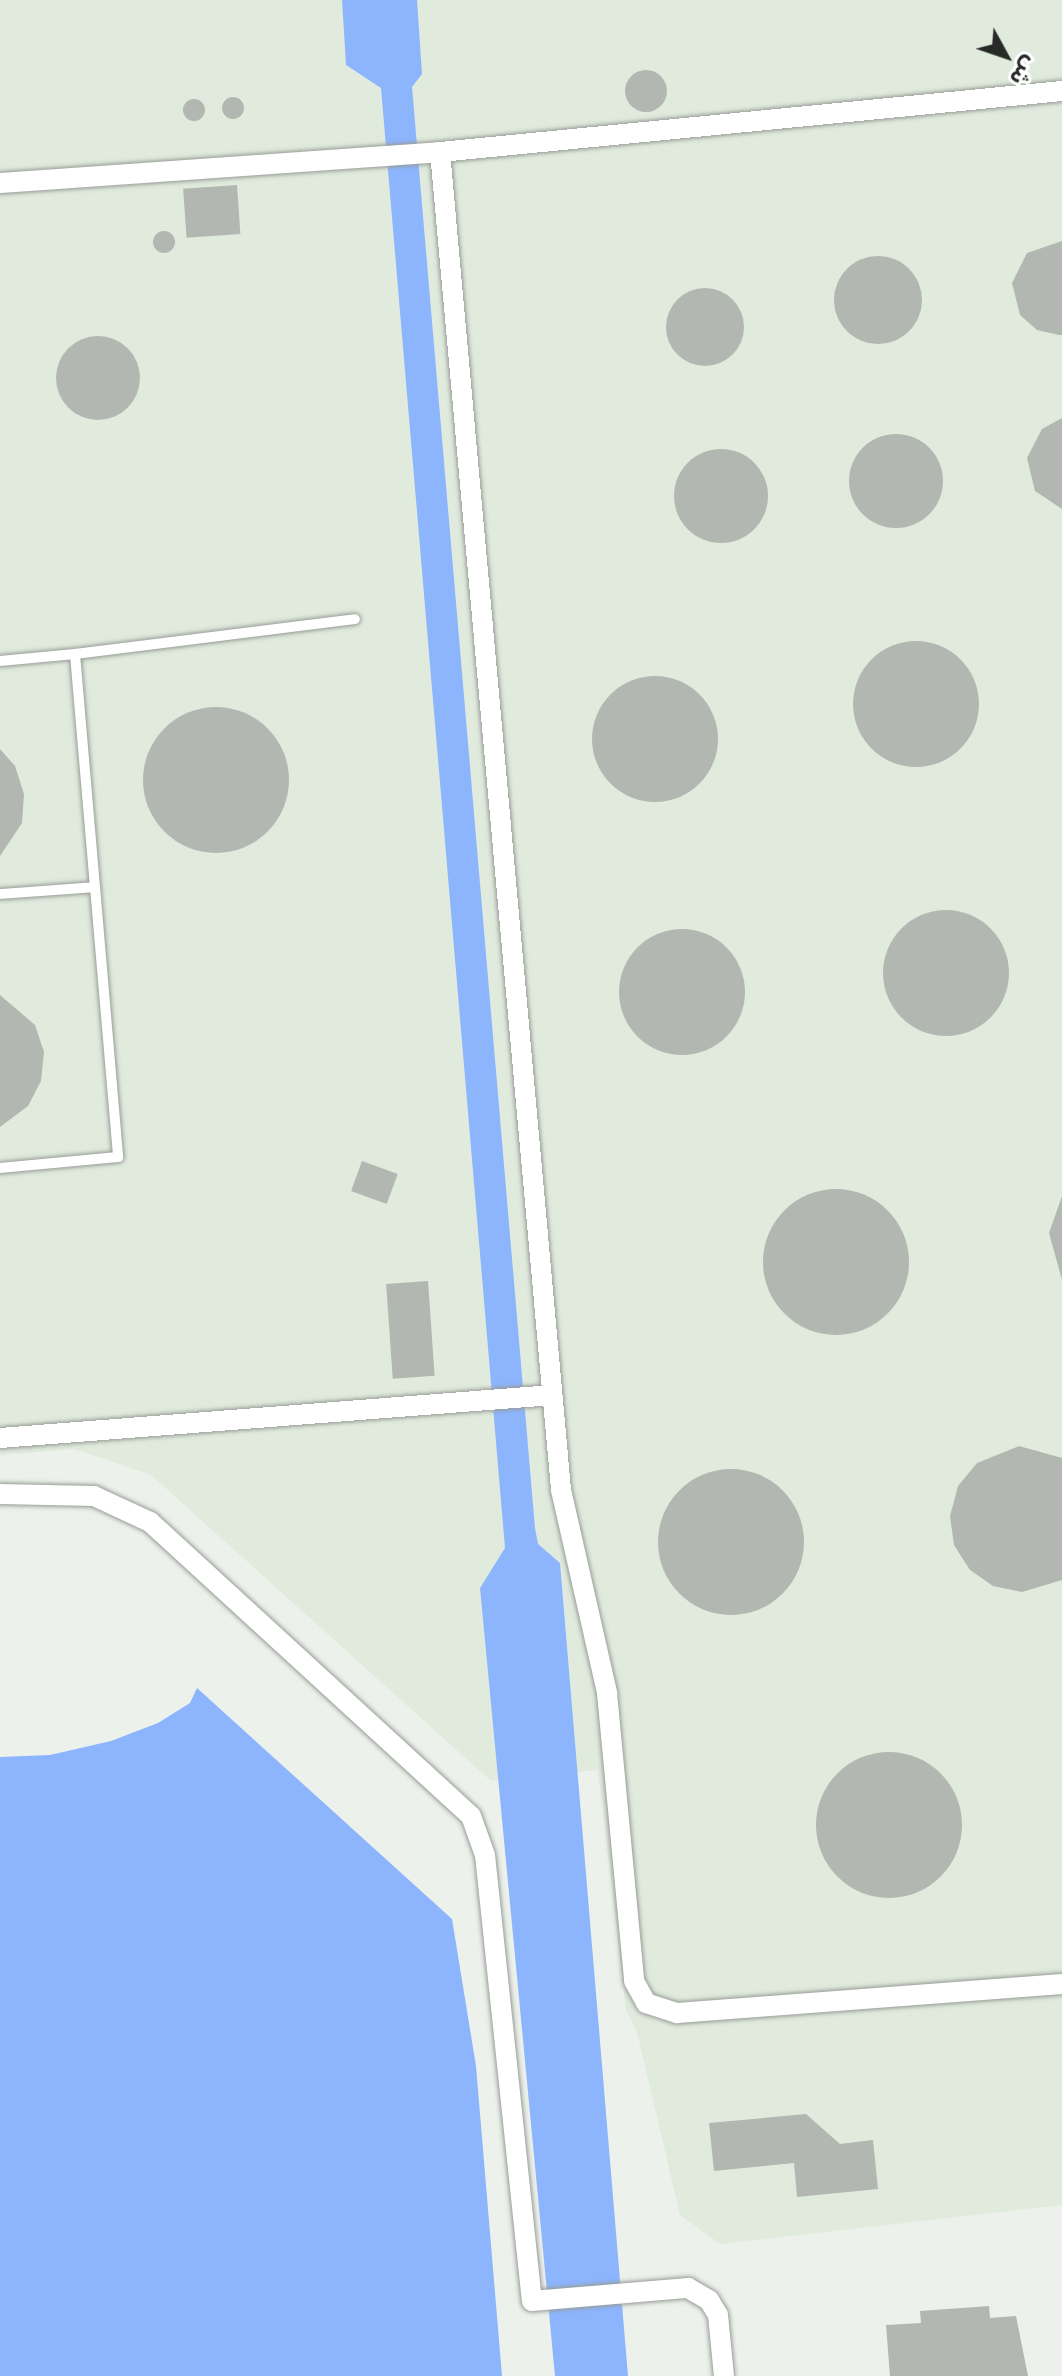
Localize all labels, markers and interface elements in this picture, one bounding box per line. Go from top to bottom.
north arrow [966,16,1046,96]
text: ش [1004,51,1045,92]

